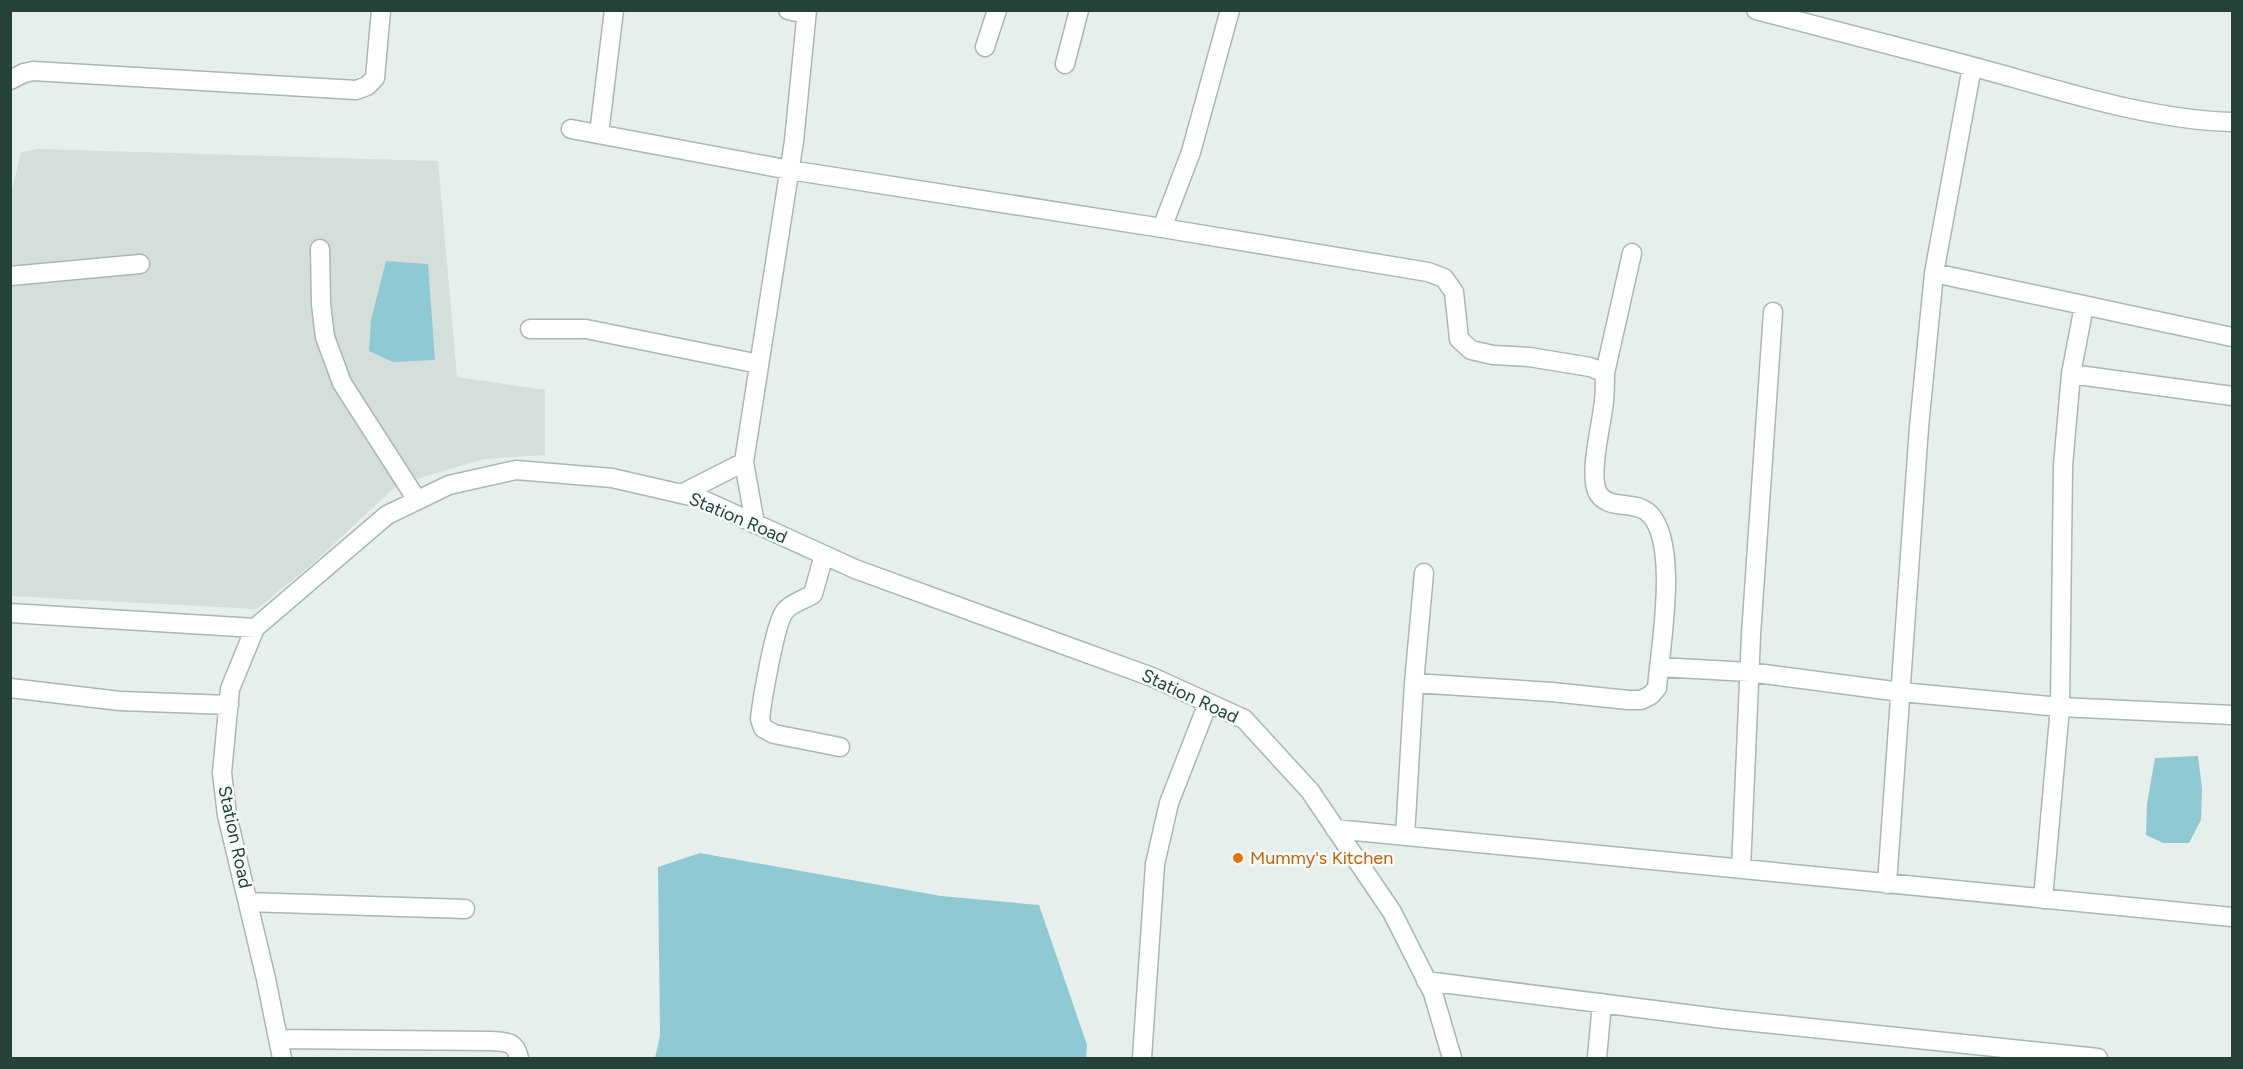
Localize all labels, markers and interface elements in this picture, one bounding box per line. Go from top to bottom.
street label: Station Road [686,487,790,549]
street label: Station Road [1138,664,1242,728]
street label: Station Road [213,784,257,890]
place label: Mummy's Kitchen [1250,847,1393,869]
marker: Mummy's Kitchen [1231,851,1245,865]

